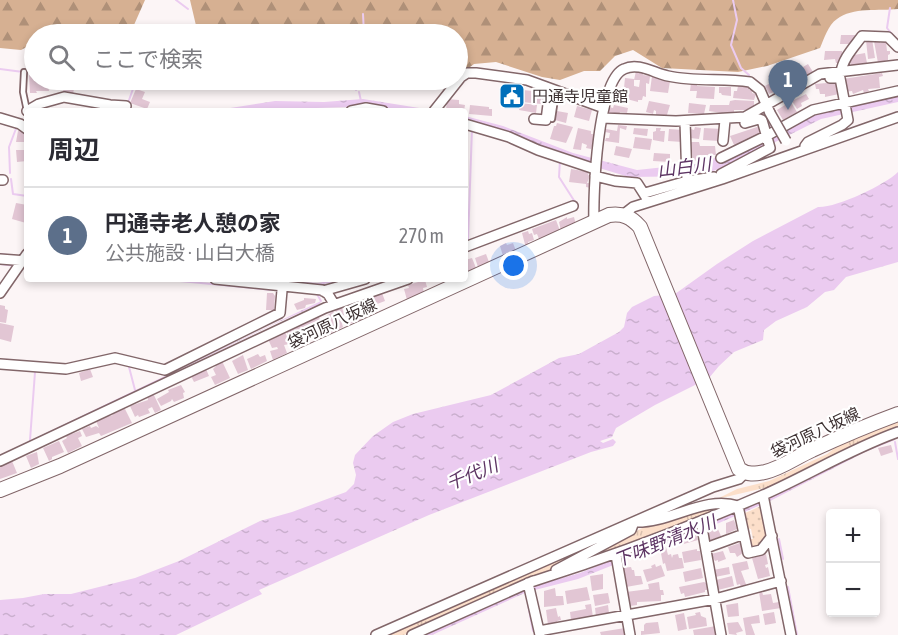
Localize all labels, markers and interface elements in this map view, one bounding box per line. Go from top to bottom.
search box [24,24,468,90]
icon: search [45,41,78,74]
text: ここで検索 [93,46,203,72]
pin: 1 [768,60,808,110]
public building icon: 円通寺児童館 [497,81,527,111]
place label: 円通寺児童館 [532,87,628,105]
text: 周辺 [48,135,100,165]
water label: 山白川 [656,153,714,181]
text: 円通寺老人憩の家 [105,210,281,236]
text: 1 [63,224,72,247]
text: 270 m [399,224,444,247]
text: 公共施設 · 山白大橋 [105,241,275,264]
your location [499,251,528,280]
street label: 袋河原八坂線 [285,295,379,351]
street label: 袋河原八坂線 [768,404,862,460]
water label: 千代川 [443,453,503,494]
map controls [826,509,880,617]
button: + [826,509,880,563]
water label: 下味野清水川 [611,510,721,571]
button: − [826,563,880,617]

